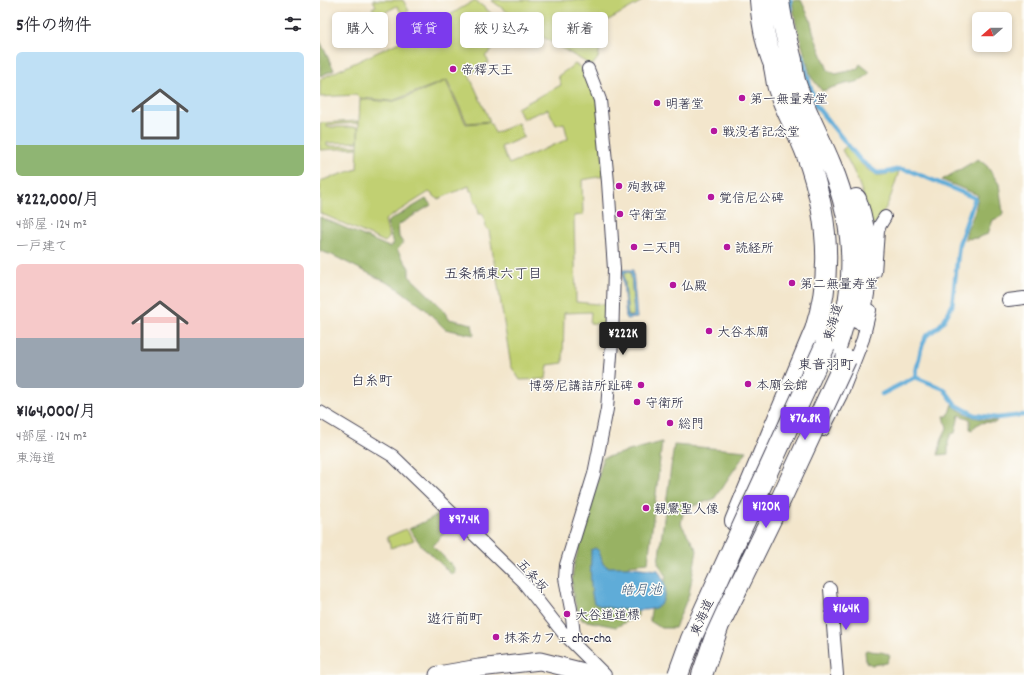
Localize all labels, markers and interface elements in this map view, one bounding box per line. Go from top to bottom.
chip: 購入 [332,12,388,48]
chip: 賃貸 [396,12,452,48]
chip: 絞り込み [460,12,544,48]
chip: 新着 [552,12,608,48]
north arrow [972,12,1012,52]
map controls [972,12,1012,52]
icon: filters [282,13,304,35]
text: 5件の物件 [16,15,92,39]
place label: 帝釋天王 [461,62,513,81]
marker: 帝釋天王 [448,64,458,74]
icon: home [124,78,196,150]
place label: 第一無量寿堂 [750,91,828,110]
marker: 第一無量寿堂 [737,93,747,103]
place label: 明著堂 [665,96,704,115]
marker: 明著堂 [652,98,662,108]
place label: 戦没者記念堂 [722,124,800,143]
marker: 戦没者記念堂 [709,126,719,136]
place label: 殉教碑 [627,179,666,198]
marker: 殉教碑 [614,181,624,191]
text: ¥222,000/月 [16,189,99,213]
place label: 覚信尼公碑 [719,190,784,209]
marker: 覚信尼公碑 [706,192,716,202]
place label: 守衛室 [628,207,667,226]
marker: 守衛室 [615,209,625,219]
text: 4部屋 · 124 m² [16,216,87,235]
text: 一戸建て [16,238,68,257]
place label: 二天門 [642,240,681,259]
place label: 読経所 [735,240,774,259]
marker: 二天門 [629,242,639,252]
marker: 読経所 [722,242,732,252]
district label: 五条橋東六丁目 [444,265,542,285]
place label: 第二無量寿堂 [800,276,878,295]
place label: 仏殿 [681,278,707,297]
marker: 第二無量寿堂 [787,278,797,288]
marker: 仏殿 [668,280,678,290]
icon: home [124,290,196,362]
street label: 東海道 [820,301,849,344]
pin: ¥222K [595,322,651,356]
place label: 大谷本廟 [717,324,769,343]
text: ¥222K [608,325,638,344]
marker: 大谷本廟 [704,326,714,336]
district label: 東音羽町 [798,356,854,376]
district label: 白糸町 [351,372,393,392]
place label: 本廟会館 [756,377,808,396]
place label: 博勞尼講詰所趾碑 [529,378,633,397]
marker: 本廟会館 [743,379,753,389]
marker: 博勞尼講詰所趾碑 [636,380,646,390]
place label: 守衛所 [645,395,684,414]
marker: 守衛所 [632,397,642,407]
text: ¥164,000/月 [16,401,96,425]
pin: ¥76.8K [772,407,838,441]
text: ¥76.8K [789,410,821,429]
place label: 総門 [678,416,704,435]
marker: 総門 [665,418,675,428]
text: 4部屋 · 124 m² [16,428,87,447]
text: 東海道 [16,450,55,469]
pin: ¥120K [738,495,794,529]
text: ¥120K [752,498,780,517]
place label: 親鸞聖人像 [654,501,719,520]
marker: 親鸞聖人像 [641,503,651,513]
pin: ¥97.4K [431,508,497,542]
text: ¥97.4K [449,511,479,530]
street label: 五条坂 [511,556,551,598]
water label: 皓月池 [620,581,663,601]
street label: 東海道 [687,596,720,640]
pin: ¥164K [818,597,874,631]
text: ¥164K [833,600,859,619]
place label: 大谷道道標 [575,607,640,626]
marker: 大谷道道標 [562,609,572,619]
district label: 遊行前町 [427,610,483,630]
place label: 抹茶カフェ cha-cha [504,630,612,649]
marker: 抹茶カフェ cha-cha [491,632,501,642]

